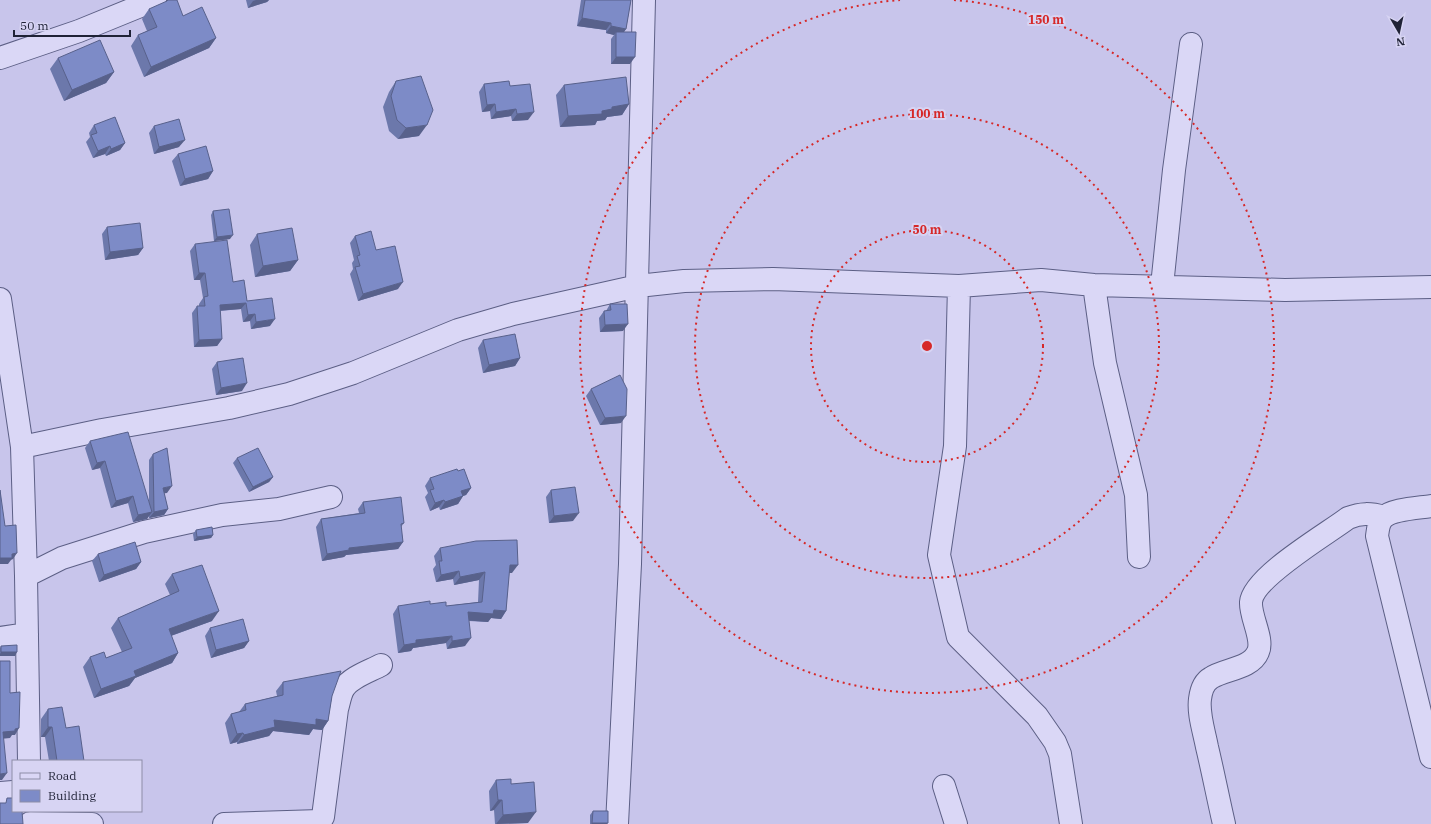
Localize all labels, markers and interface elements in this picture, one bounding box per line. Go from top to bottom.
scale bar [14,12,130,38]
text: 150 m [1028,12,1064,27]
north arrow [1379,12,1419,52]
text: 50 m [20,18,49,33]
text: N [1395,34,1406,50]
text: 100 m [909,106,945,121]
text: 50 m [913,222,942,237]
centre of rings [920,339,934,353]
legend [12,760,142,812]
text: Road [48,768,77,783]
text: Building [48,788,96,803]

